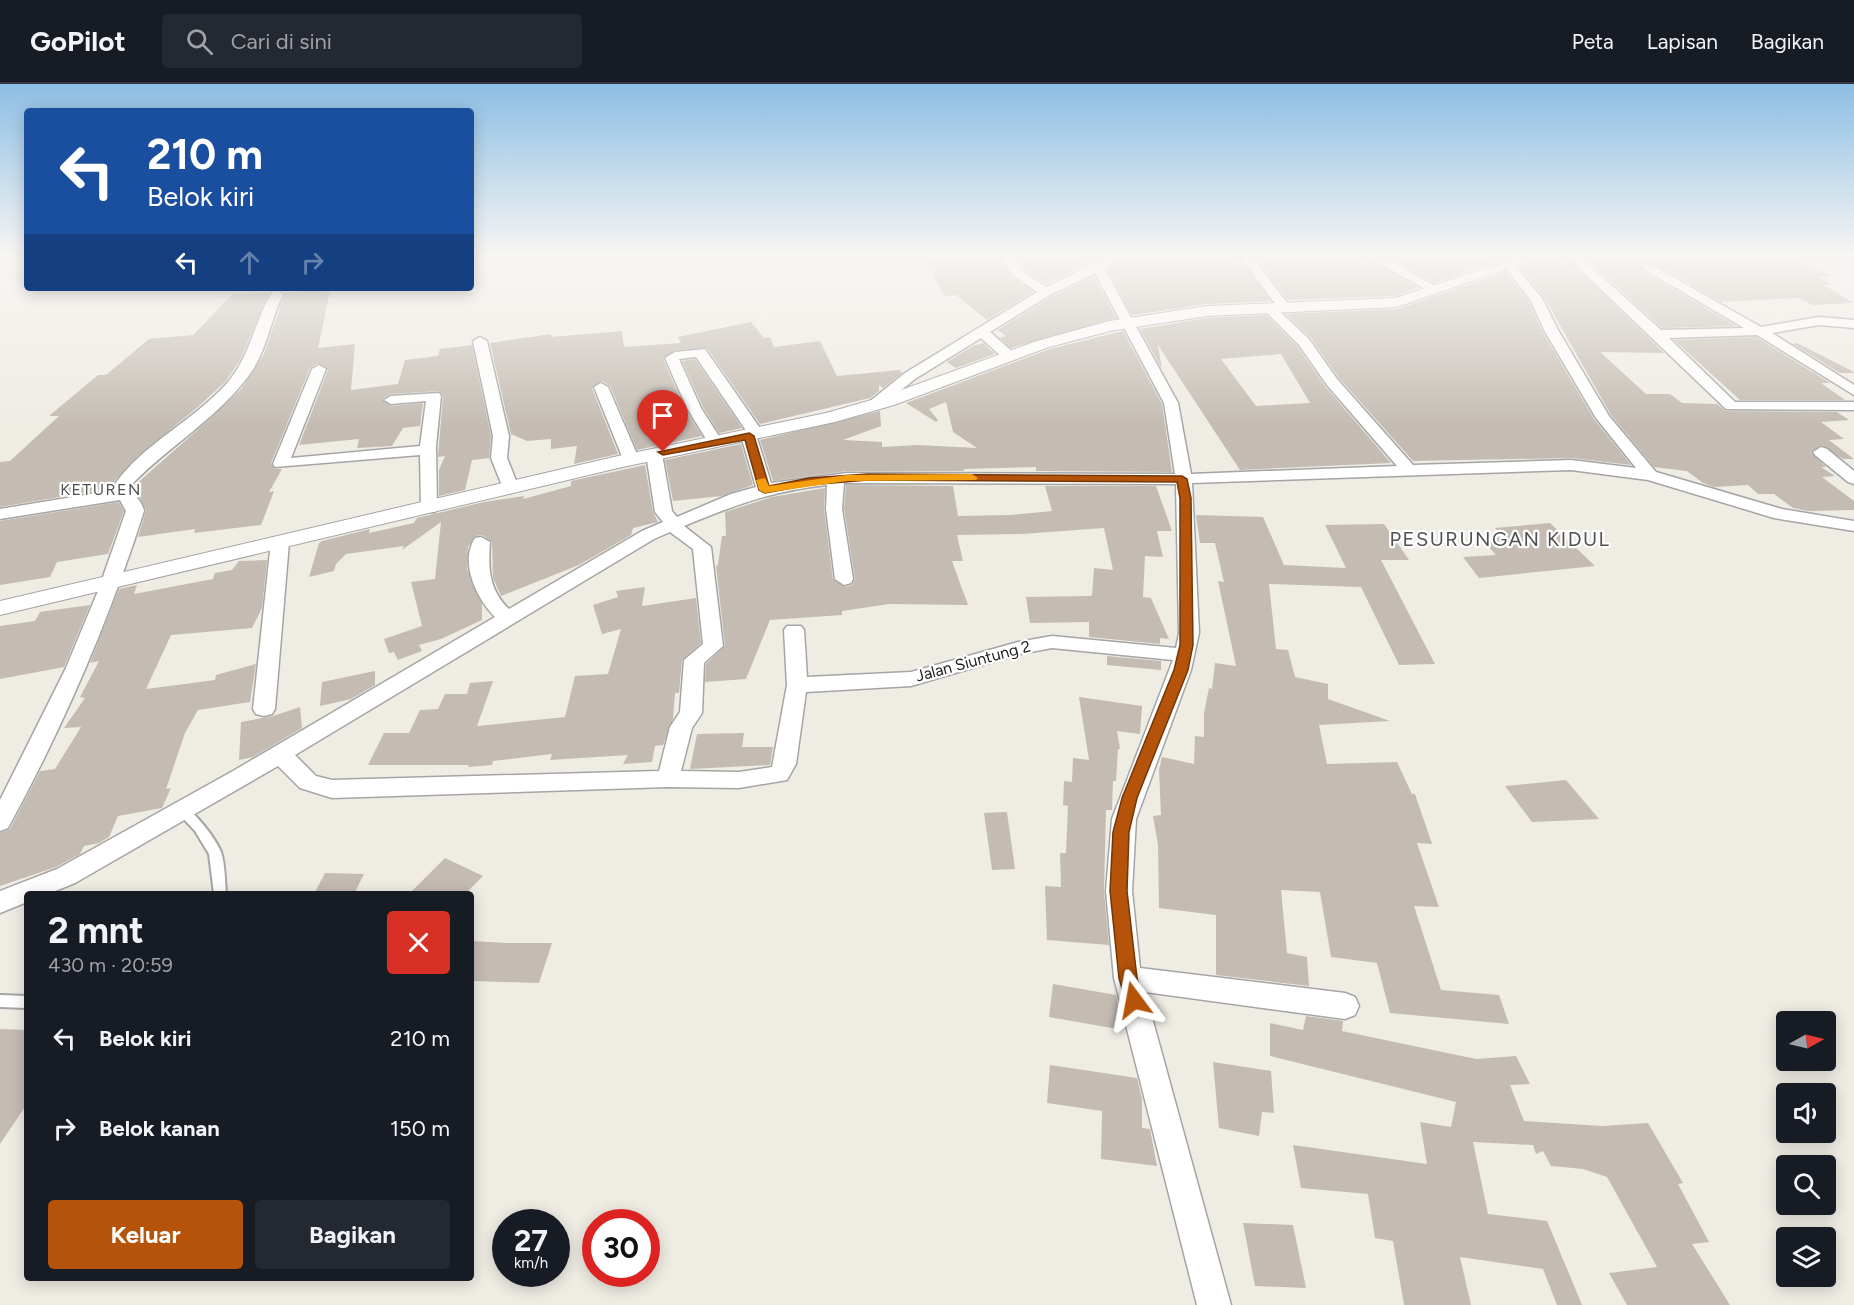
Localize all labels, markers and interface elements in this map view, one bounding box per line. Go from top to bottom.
search box [162,14,582,68]
text: GoPilot [30,24,126,58]
icon: search [183,25,216,58]
text: Cari di sini [231,28,332,55]
text: Peta [1572,29,1614,54]
text: Lapisan [1647,29,1718,54]
text: Bagikan [1751,29,1824,54]
text: 210 m [147,129,263,180]
icon: left [48,132,126,210]
text: Belok kiri [147,180,254,213]
icon: left [170,246,203,279]
icon: ahead [233,246,266,279]
icon: right [296,246,329,279]
pin [637,390,688,452]
icon: arrive [646,399,679,432]
district label: KETUREN [60,480,142,499]
district label: PESURUNGAN KIDUL [1390,527,1610,551]
street label: Jalan Siuntung 2 [913,636,1033,686]
text: 2 mnt [48,909,144,952]
button: close [387,911,450,974]
text: 430 m · 20:59 [48,953,173,977]
position arrow [1102,968,1166,1032]
north arrow [1776,1011,1836,1071]
map controls [1776,1011,1836,1287]
icon: left [48,1022,81,1055]
text: Belok kiri [99,1025,192,1052]
text: 210 m [390,1025,450,1052]
button: sound [1776,1083,1836,1143]
icon: right [48,1112,81,1145]
text: Belok kanan [99,1115,220,1142]
text: 150 m [390,1115,450,1142]
button: search [1776,1155,1836,1215]
button: Keluar [48,1200,243,1269]
button: Bagikan [255,1200,450,1269]
speed limit sign: 30 [582,1209,660,1287]
text: 27 [514,1222,548,1259]
button: layers [1776,1227,1836,1287]
text: km/h [514,1254,548,1272]

